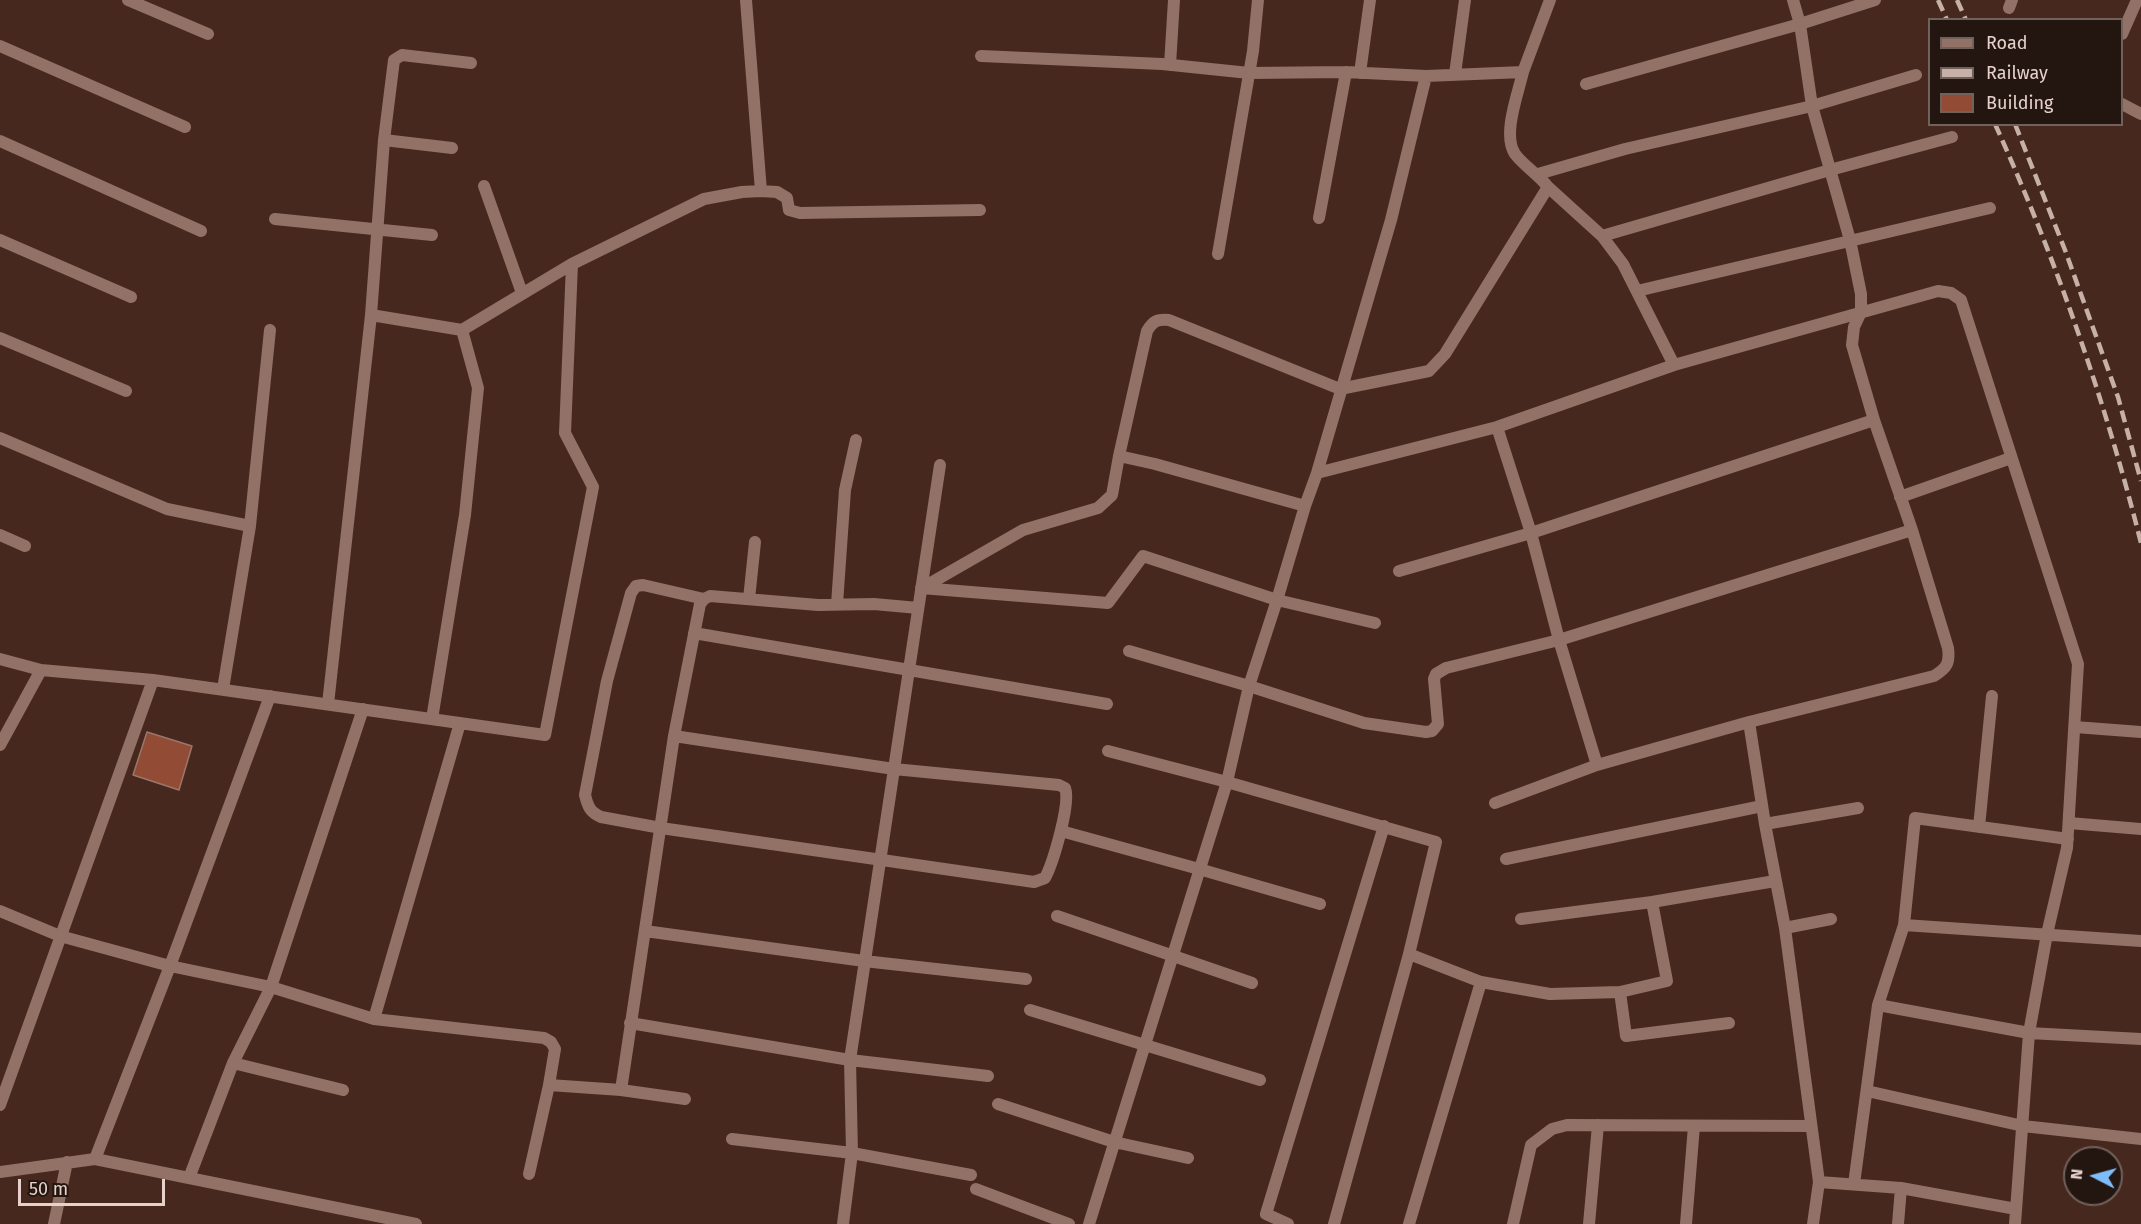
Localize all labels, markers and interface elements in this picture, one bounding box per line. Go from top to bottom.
legend [1928,18,2123,126]
text: Road [1986,32,2028,54]
text: Railway [1986,62,2048,84]
text: Building [1986,92,2053,114]
north arrow [2063,1146,2123,1206]
scale bar [21,1167,168,1205]
text: N [2067,1168,2087,1181]
text: 50 m [29,1178,68,1200]

